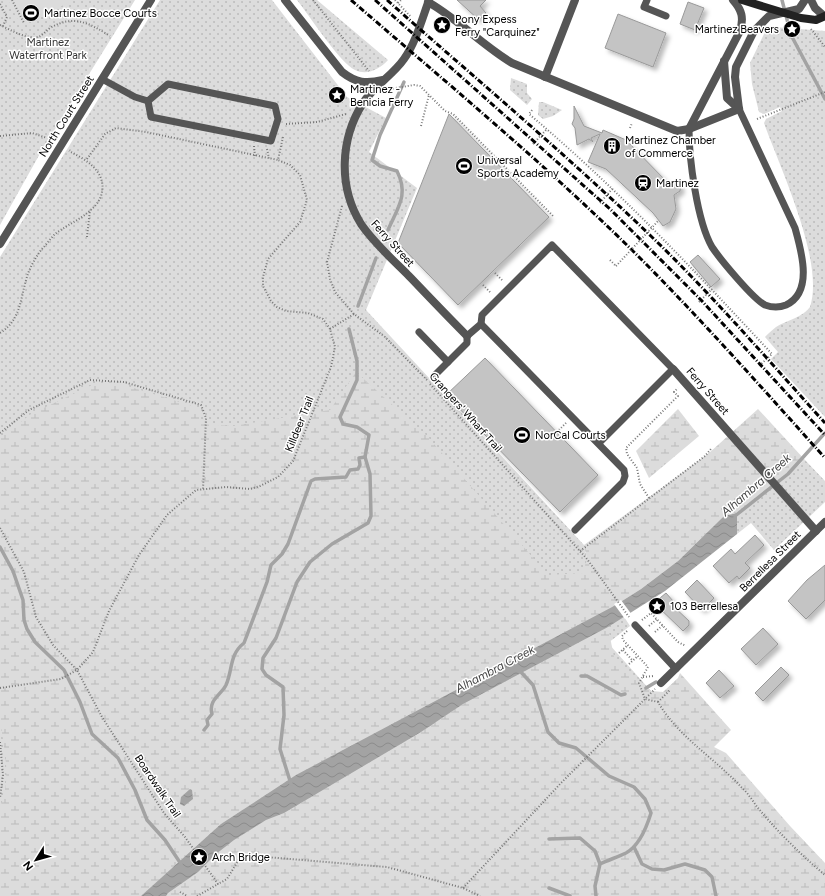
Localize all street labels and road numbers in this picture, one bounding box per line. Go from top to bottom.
street label: North Court Street [36,73,97,159]
street label: Ferry Street [368,217,417,269]
street label: Ferry Street [683,365,732,418]
street label: Grangers' Wharf Trail [426,370,505,455]
street label: Killdeer Trail [282,394,317,454]
street label: Berrellesa Street [737,528,804,595]
street label: Boardwalk Trail [132,752,183,820]

